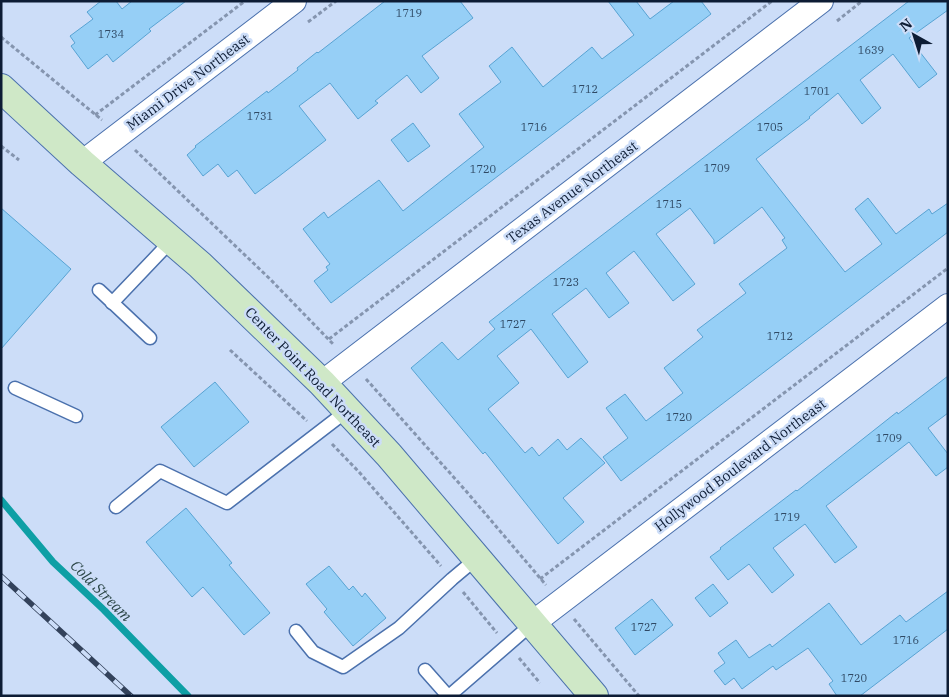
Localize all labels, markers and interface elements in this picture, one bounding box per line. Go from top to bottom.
house number: 1719 [396,6,422,20]
north arrow [889,10,939,60]
text: N [896,14,916,35]
house number: 1734 [98,27,125,41]
street label: Miami Drive Northeast [123,30,253,134]
house number: 1639 [858,43,884,57]
house number: 1712 [572,82,598,96]
house number: 1701 [804,84,830,98]
house number: 1731 [247,109,273,123]
house number: 1716 [521,120,547,134]
house number: 1705 [757,120,783,134]
street label: Texas Avenue Northeast [503,137,641,247]
house number: 1709 [704,161,730,175]
house number: 1720 [470,162,497,176]
house number: 1715 [656,197,682,211]
house number: 1723 [553,275,579,289]
street label: Center Point Road Northeast [241,303,385,451]
house number: 1727 [500,317,526,331]
house number: 1712 [767,329,793,343]
street label: Hollywood Boulevard Northeast [651,395,829,535]
house number: 1720 [666,410,693,424]
house number: 1709 [876,431,902,445]
house number: 1719 [774,510,800,524]
water label: Cold Stream [67,556,136,626]
house number: 1727 [631,620,657,634]
house number: 1716 [893,633,919,647]
house number: 1720 [841,671,868,685]

